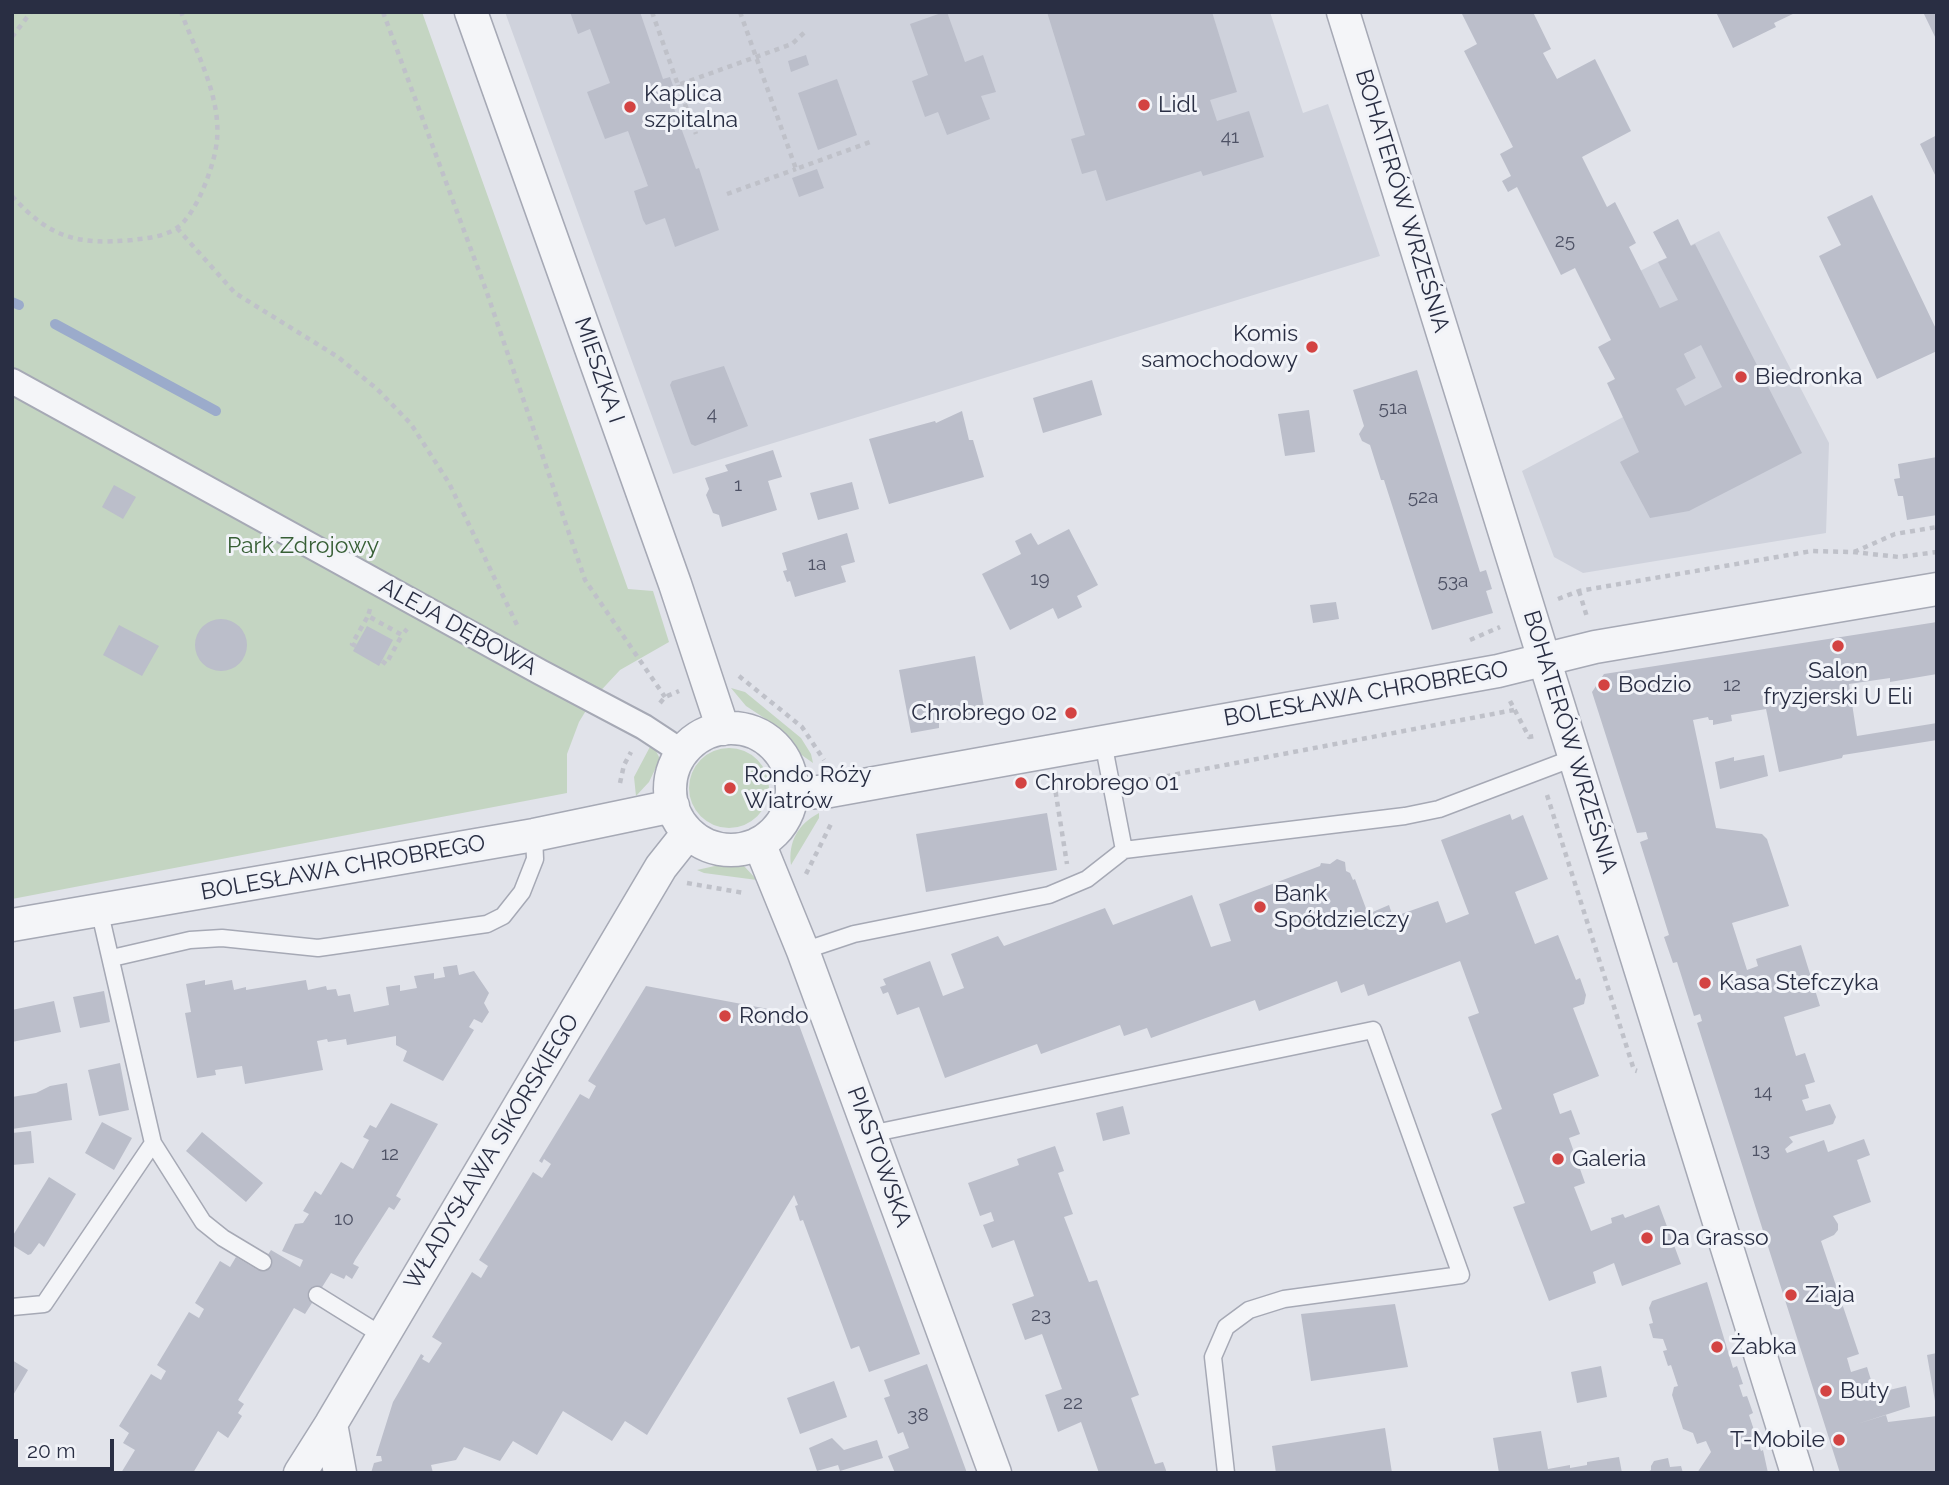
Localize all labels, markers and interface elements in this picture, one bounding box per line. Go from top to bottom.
street label: BOHATERÓW WRZEŚNIA [1349,66,1455,336]
place label: Kaplica szpitalna [644,80,738,134]
place label: Lidl [1158,91,1197,119]
marker: Lidl [1136,97,1152,113]
marker: Kaplica szpitalna [622,99,638,115]
house number: 41 [1221,126,1239,148]
house number: 25 [1555,230,1575,252]
street label: MIESZKA I [568,313,630,427]
place label: Komis samochodowy [1141,320,1298,374]
marker: Komis samochodowy [1304,339,1320,355]
place label: Biedronka [1755,363,1863,391]
marker: Biedronka [1733,369,1749,385]
house number: 51a [1379,397,1407,419]
house number: 4 [707,403,717,425]
house number: 1 [734,474,742,496]
house number: 52a [1408,486,1438,508]
park label: Park Zdrojowy [227,532,379,560]
house number: 1a [808,553,826,575]
house number: 19 [1030,568,1050,590]
house number: 53a [1438,570,1468,592]
street label: ALEJA DĘBOWA [374,572,542,682]
street label: BOHATERÓW WRZEŚNIA [1517,607,1623,877]
marker: Salon fryzjerski U Eli [1830,638,1846,654]
street label: BOLESŁAWA CHROBREGO [1222,655,1510,733]
place label: Salon fryzjerski U Eli [1764,657,1912,711]
place label: Bodzio [1618,671,1691,699]
house number: 12 [1723,674,1741,696]
marker: Bodzio [1596,677,1612,693]
place label: Chrobrego 02 [911,699,1057,727]
marker: Chrobrego 02 [1063,705,1079,721]
place label: Rondo Róży Wiatrów [744,761,871,815]
place label: Chrobrego 01 [1035,769,1179,797]
marker: Chrobrego 01 [1013,775,1029,791]
marker: Rondo Róży Wiatrów [722,780,738,796]
street label: BOLESŁAWA CHROBREGO [199,829,487,907]
place label: Bank Spółdzielczy [1274,880,1409,934]
marker: Bank Spółdzielczy [1252,899,1268,915]
place label: Kasa Stefczyka [1719,969,1879,997]
marker: Kasa Stefczyka [1697,975,1713,991]
place label: Rondo [739,1002,809,1030]
marker: Rondo [717,1008,733,1024]
street label: WŁADYSŁAWA SIKORSKIEGO [399,1009,585,1295]
house number: 14 [1754,1081,1772,1103]
street label: PIASTOWSKA [841,1083,917,1231]
house number: 13 [1752,1139,1770,1161]
house number: 12 [381,1143,399,1165]
place label: Galeria [1572,1145,1646,1173]
marker: Galeria [1550,1151,1566,1167]
house number: 10 [334,1208,354,1230]
place label: Da Grasso [1661,1224,1769,1252]
marker: Da Grasso [1639,1230,1655,1246]
place label: Ziaja [1805,1281,1855,1309]
marker: Ziaja [1783,1287,1799,1303]
house number: 23 [1031,1304,1051,1326]
place label: Żabka [1731,1333,1797,1361]
marker: Żabka [1709,1339,1725,1355]
place label: Buty [1840,1377,1889,1405]
marker: Buty [1818,1383,1834,1399]
house number: 22 [1063,1392,1083,1414]
house number: 38 [907,1404,929,1426]
scale bar [18,1426,117,1470]
place label: T-Mobile [1730,1426,1825,1454]
marker: T-Mobile [1831,1432,1847,1448]
text: 20 m [27,1438,75,1463]

